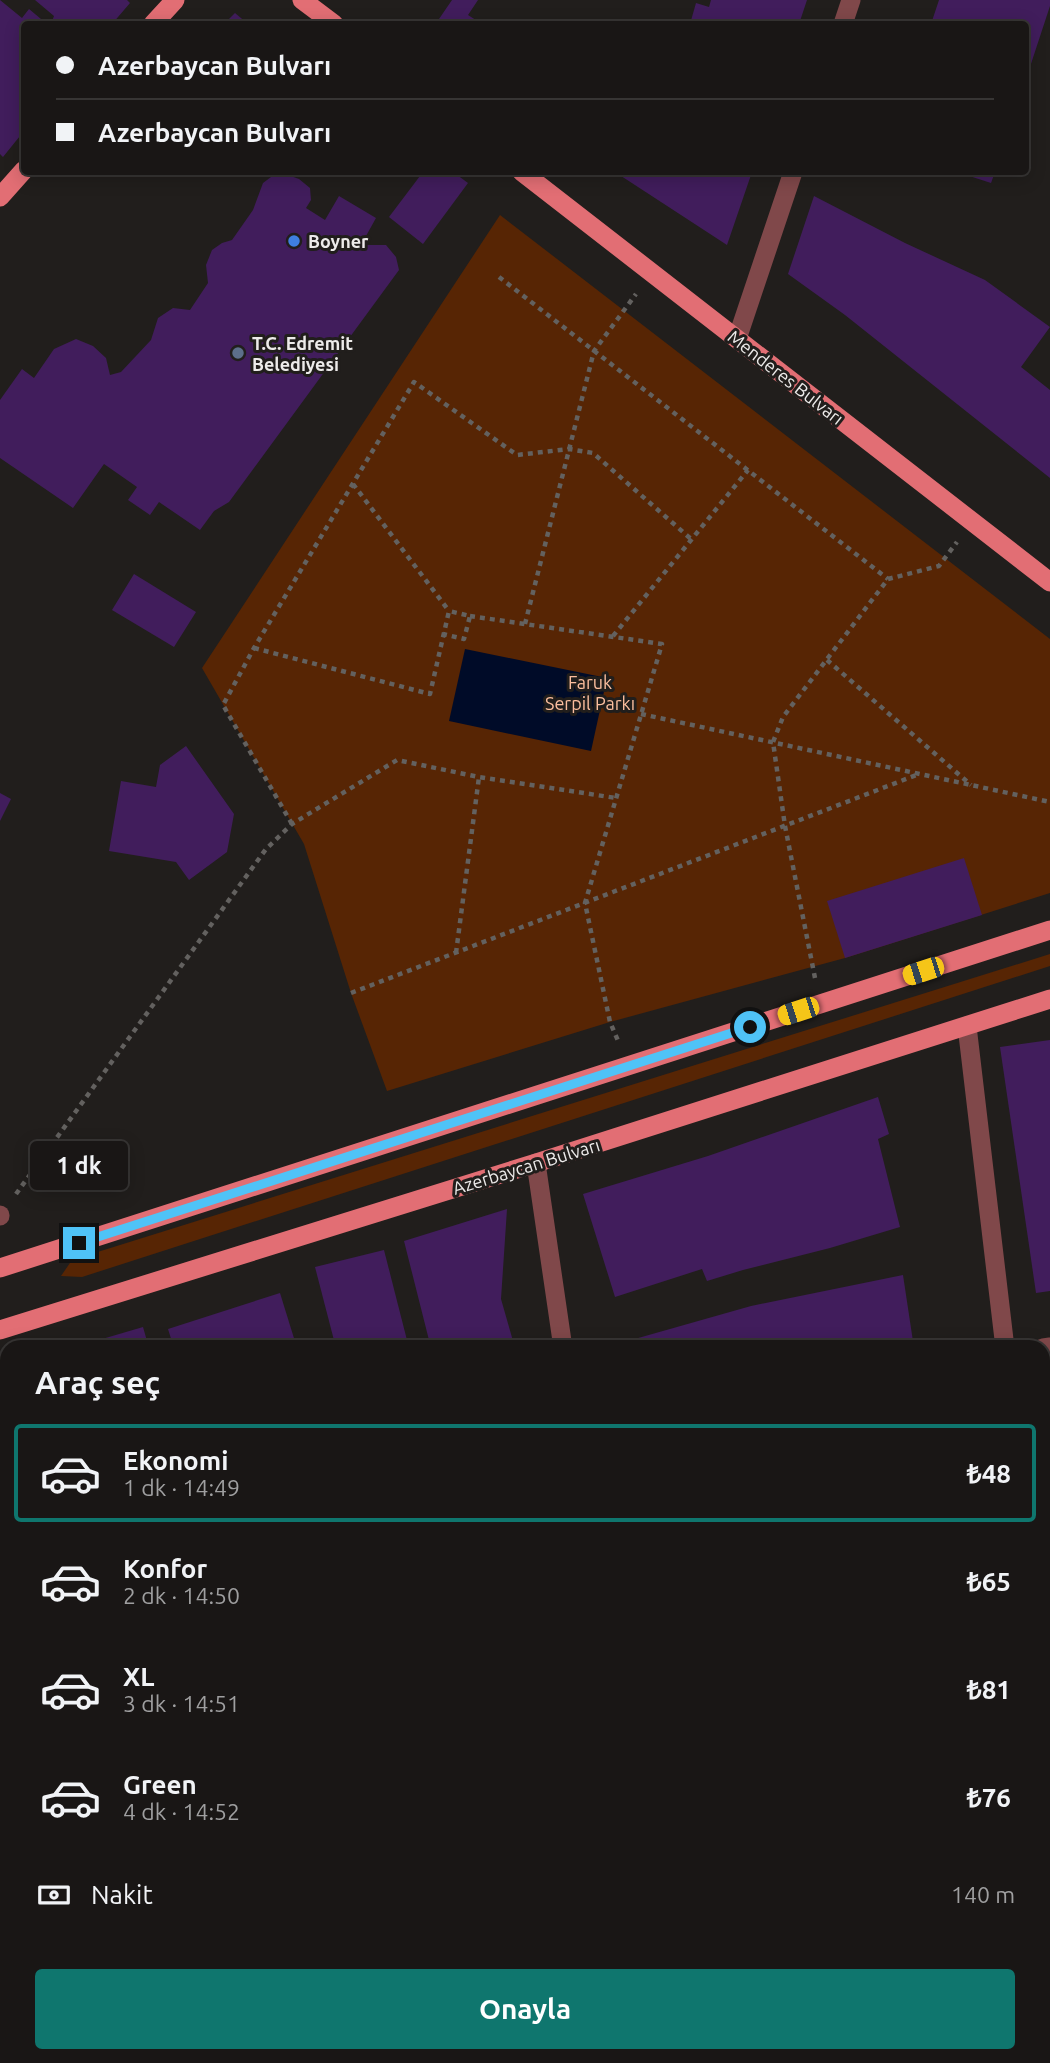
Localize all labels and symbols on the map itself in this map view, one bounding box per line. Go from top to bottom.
place label: Boyner [308,231,369,251]
marker: Boyner [286,233,302,249]
street label: Menderes Bulvarı [724,326,848,428]
place label: T.C. Edremit Belediyesi [252,333,353,374]
marker: T.C. Edremit Belediyesi [230,345,246,361]
park label: Faruk Serpil Parkı [545,672,635,713]
car [900,955,947,987]
car [775,995,822,1027]
route start [734,1011,766,1043]
street label: Azerbaycan Bulvarı [450,1134,602,1198]
callout: 1 dk [30,1142,128,1190]
route end [63,1227,95,1259]

